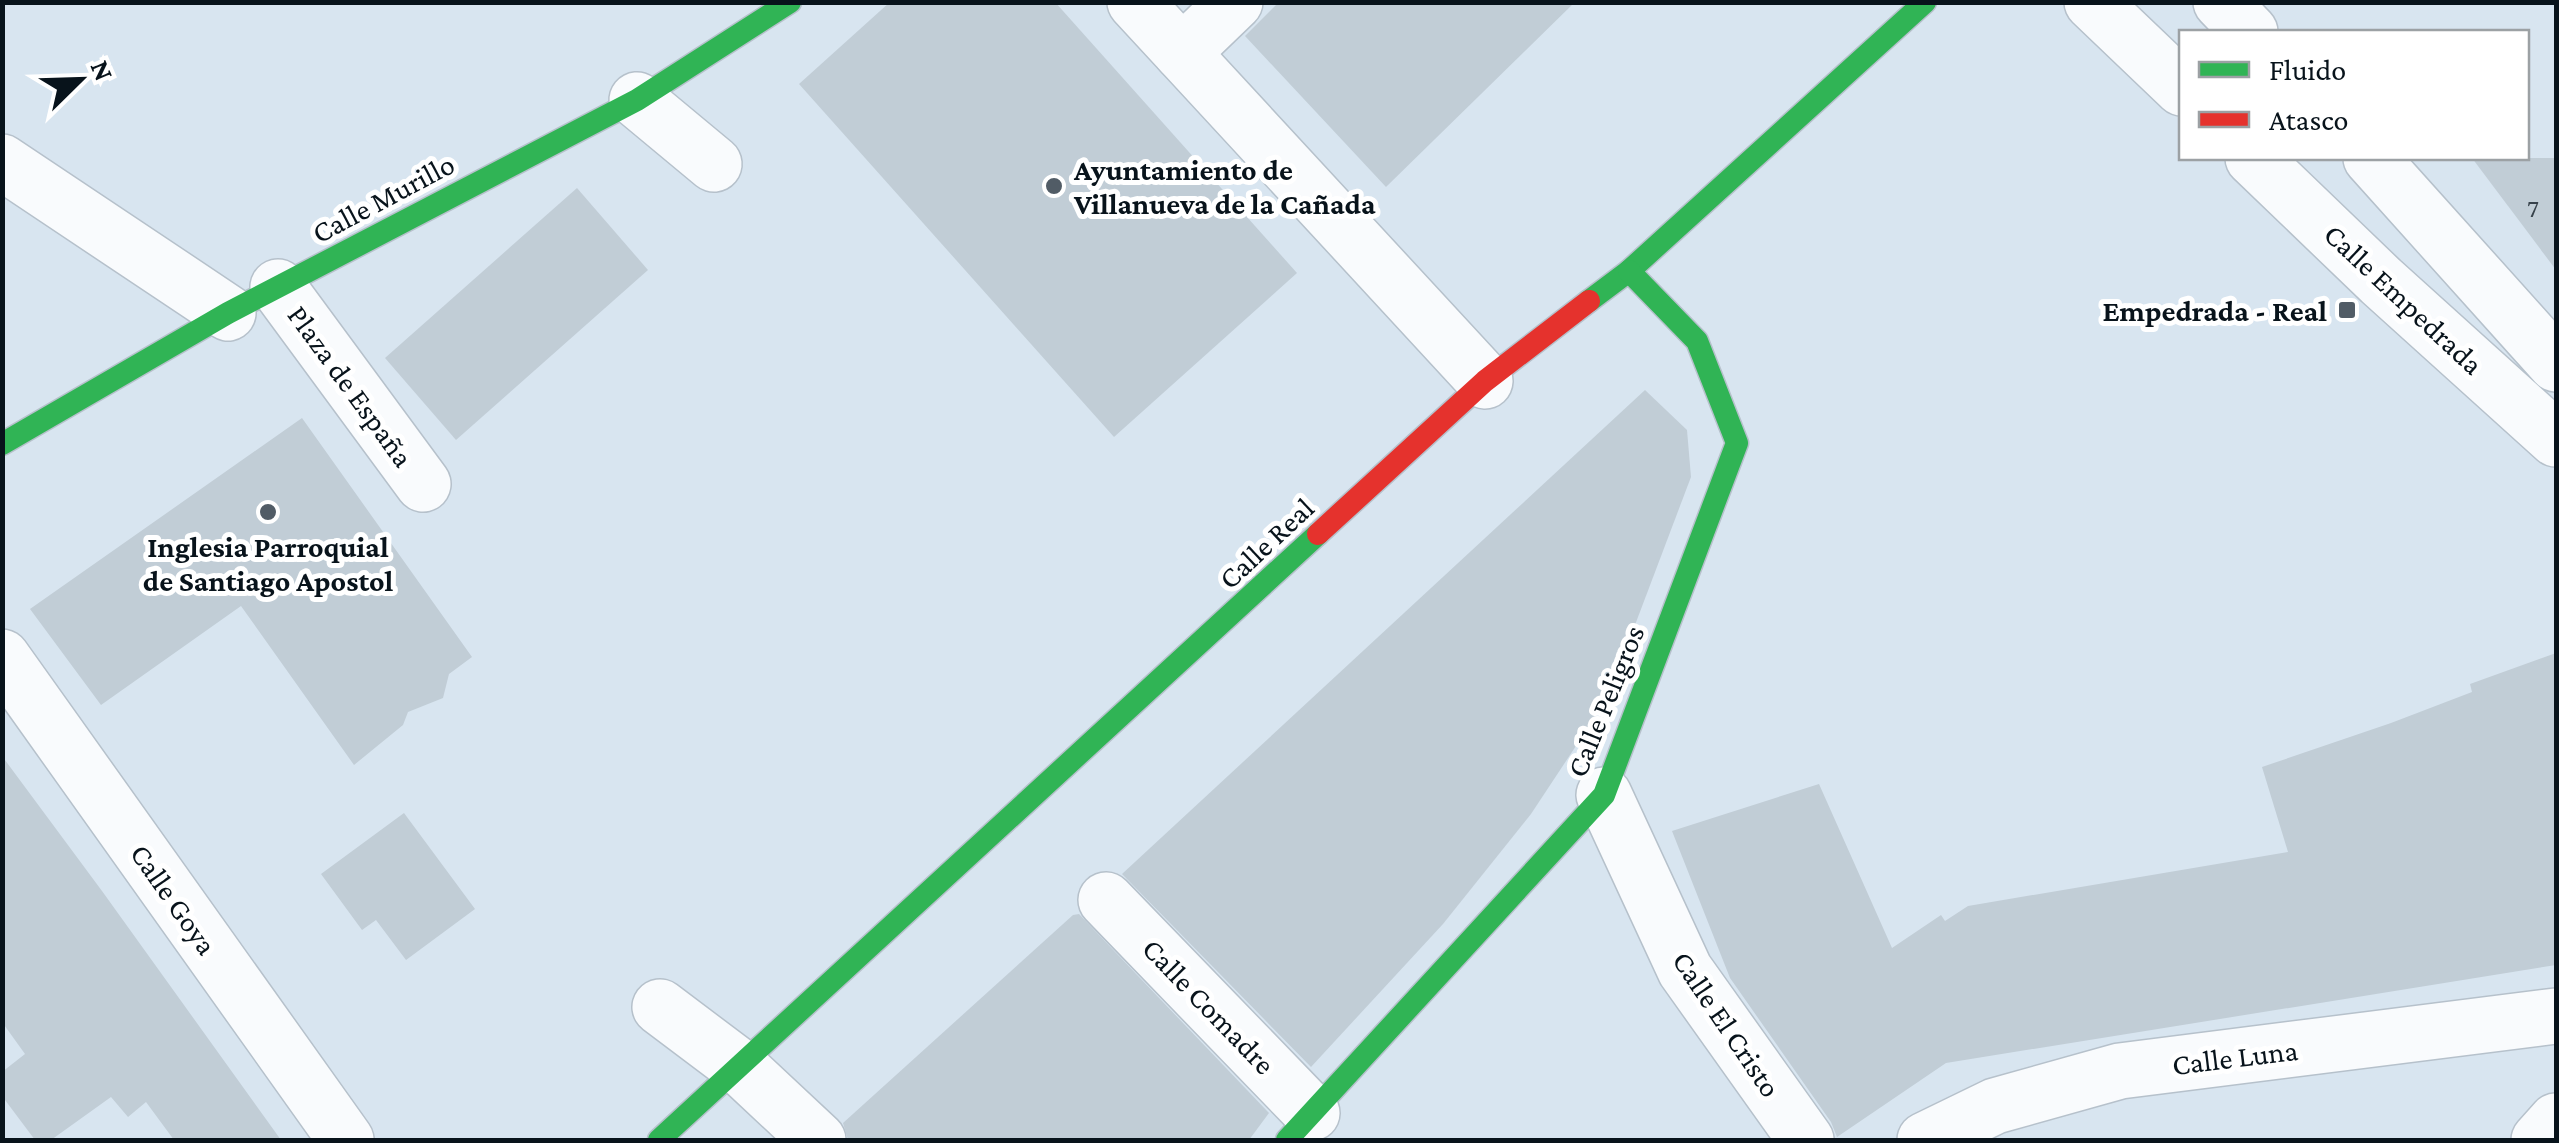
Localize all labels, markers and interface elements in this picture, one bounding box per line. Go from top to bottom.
north arrow [30,30,130,130]
legend [2179,30,2529,160]
text: Fluido [2269,53,2346,86]
text: N [85,56,121,85]
text: Atasco [2269,103,2348,136]
street label: Calle Murillo [306,147,460,249]
place label: Ayuntamiento de Villanueva de la Cañada [1073,153,1376,220]
marker: Ayuntamiento de Villanueva de la Cañada [1043,175,1065,197]
house number: 7 [2527,195,2539,222]
street label: Calle Empedrada [2317,217,2490,382]
place label: Empedrada - Real [2102,294,2327,327]
street label: Plaza de España [281,299,421,474]
marker: Empedrada - Real [2336,299,2358,321]
street label: Calle Real [1212,491,1320,595]
marker: Inglesia Parroquial de Santiago Apostol [257,501,279,523]
place label: Inglesia Parroquial de Santiago Apostol [143,530,394,597]
street label: Calle Peligros [1560,620,1651,782]
street label: Calle Goya [123,837,224,961]
street label: Calle Comadre [1136,931,1282,1081]
street label: Calle El Cristo [1666,945,1788,1103]
street label: Calle Luna [2170,1033,2300,1081]

